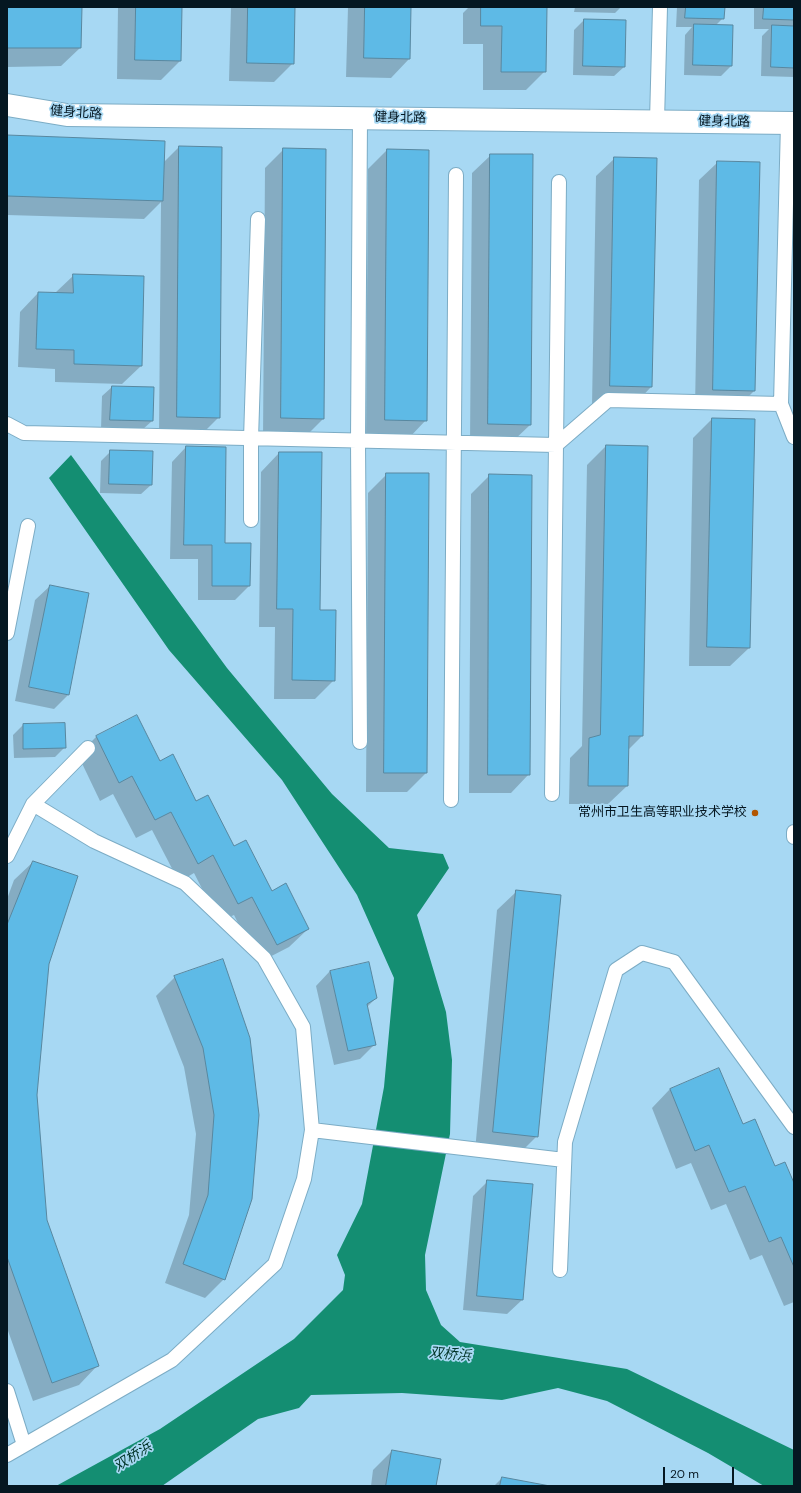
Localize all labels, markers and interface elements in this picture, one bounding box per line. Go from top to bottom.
street label: 健身北路 [50,103,102,123]
street label: 健身北路 [374,110,426,126]
street label: 健身北路 [698,114,750,130]
place label: 常州市卫生高等职业技术学校 [578,805,747,821]
marker: 常州市卫生高等职业技术学校 [750,808,760,818]
water label: 双桥浜 [428,1345,472,1365]
water label: 双桥浜 [111,1439,155,1475]
scale bar [665,1459,736,1485]
text: 20 m [670,1466,699,1482]

